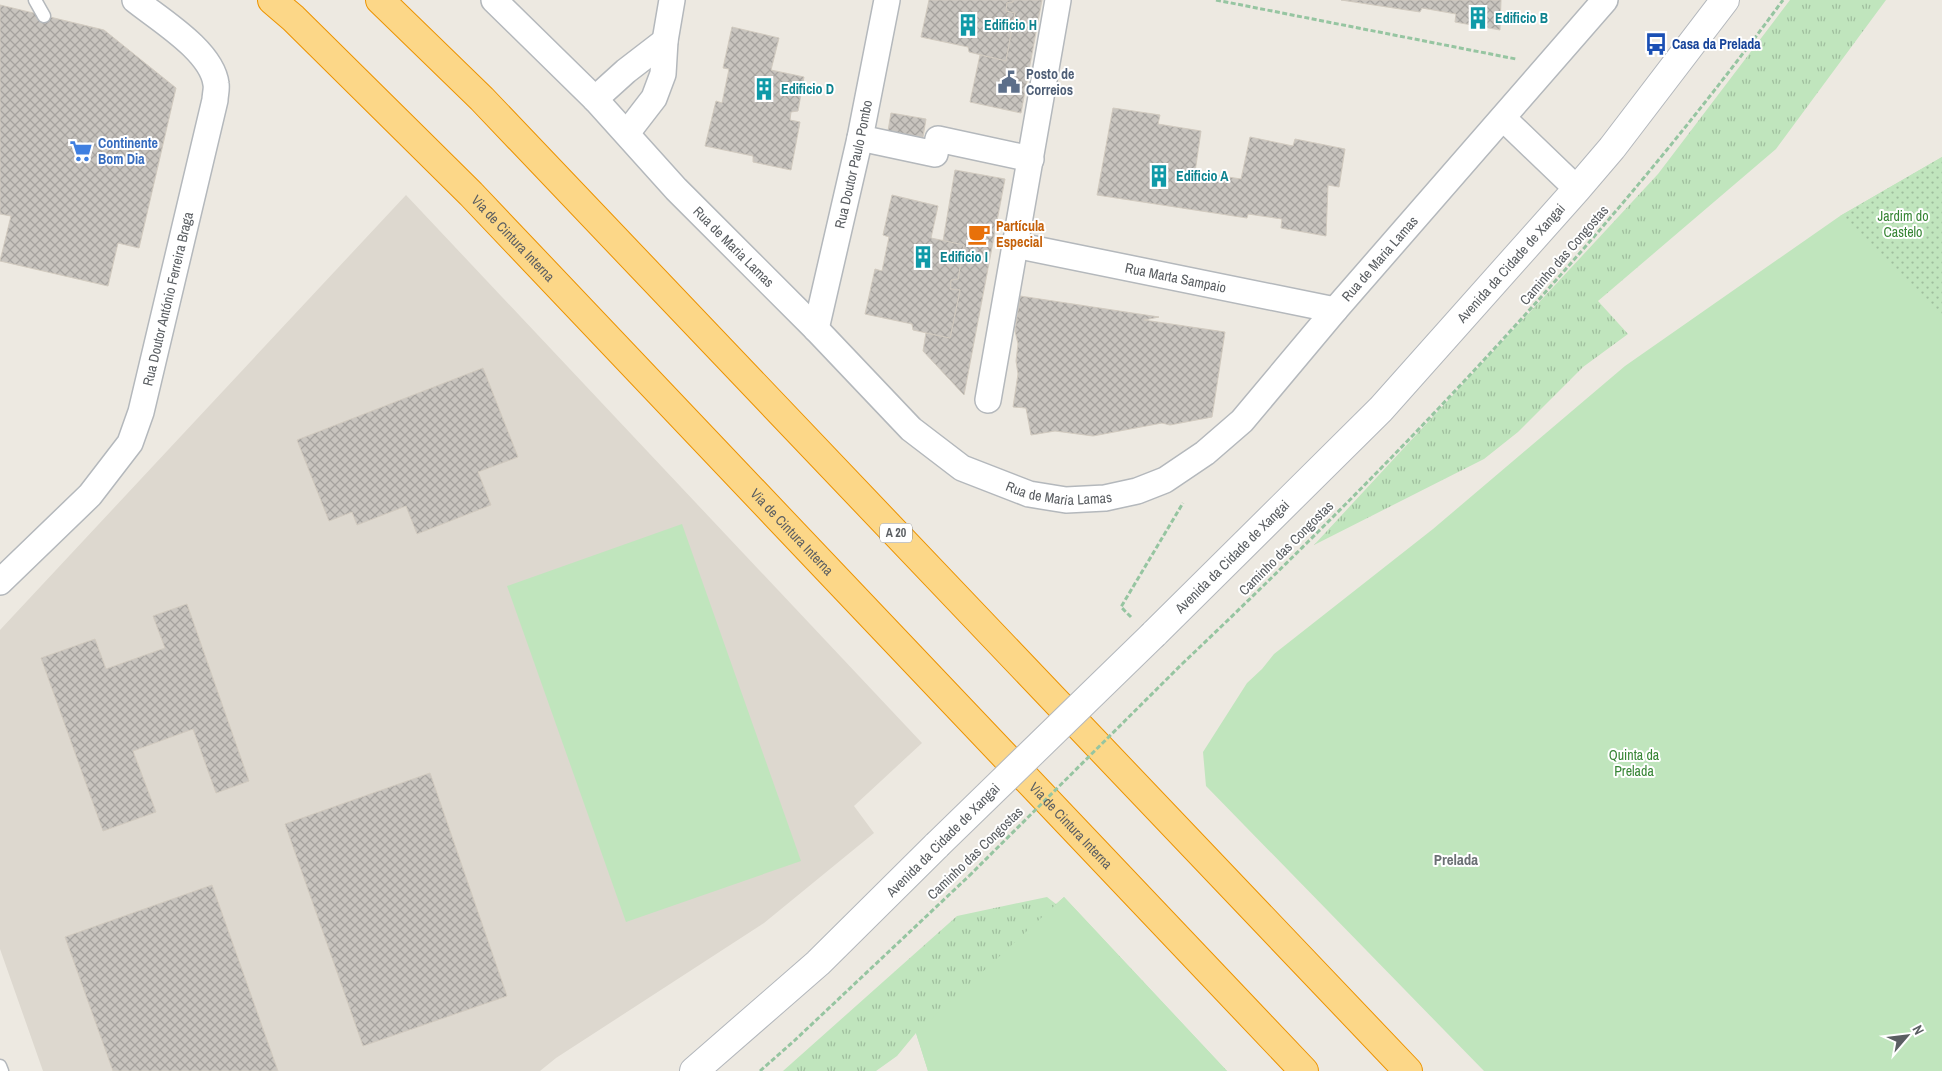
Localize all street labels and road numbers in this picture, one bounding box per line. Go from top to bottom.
street label: Rua Doutor Paulo Pombo [830,98,876,230]
street label: Via de Cintura Interna [468,191,559,286]
street label: Avenida da Cidade de Xangai [1452,200,1569,327]
street label: Caminho das Congostas [1516,201,1612,309]
street label: Rua de Maria Lamas [689,202,778,291]
street label: Rua Doutor António Ferreira Braga [139,209,197,388]
street label: Rua de Maria Lamas [1338,212,1422,305]
street label: Rua Marta Sampaio [1124,259,1228,297]
street label: Rua de Maria Lamas [1003,477,1114,509]
street label: Via de Cintura Interna [747,485,838,579]
street label: Avenida da Cidade de Xangai [1170,496,1293,618]
street label: Caminho das Congostas [1235,497,1337,599]
road number: A 20 [880,524,912,542]
street label: Via de Cintura Interna [1025,778,1117,873]
street label: Avenida da Cidade de Xangai [882,779,1004,901]
street label: Caminho das Congostas [923,802,1027,903]

